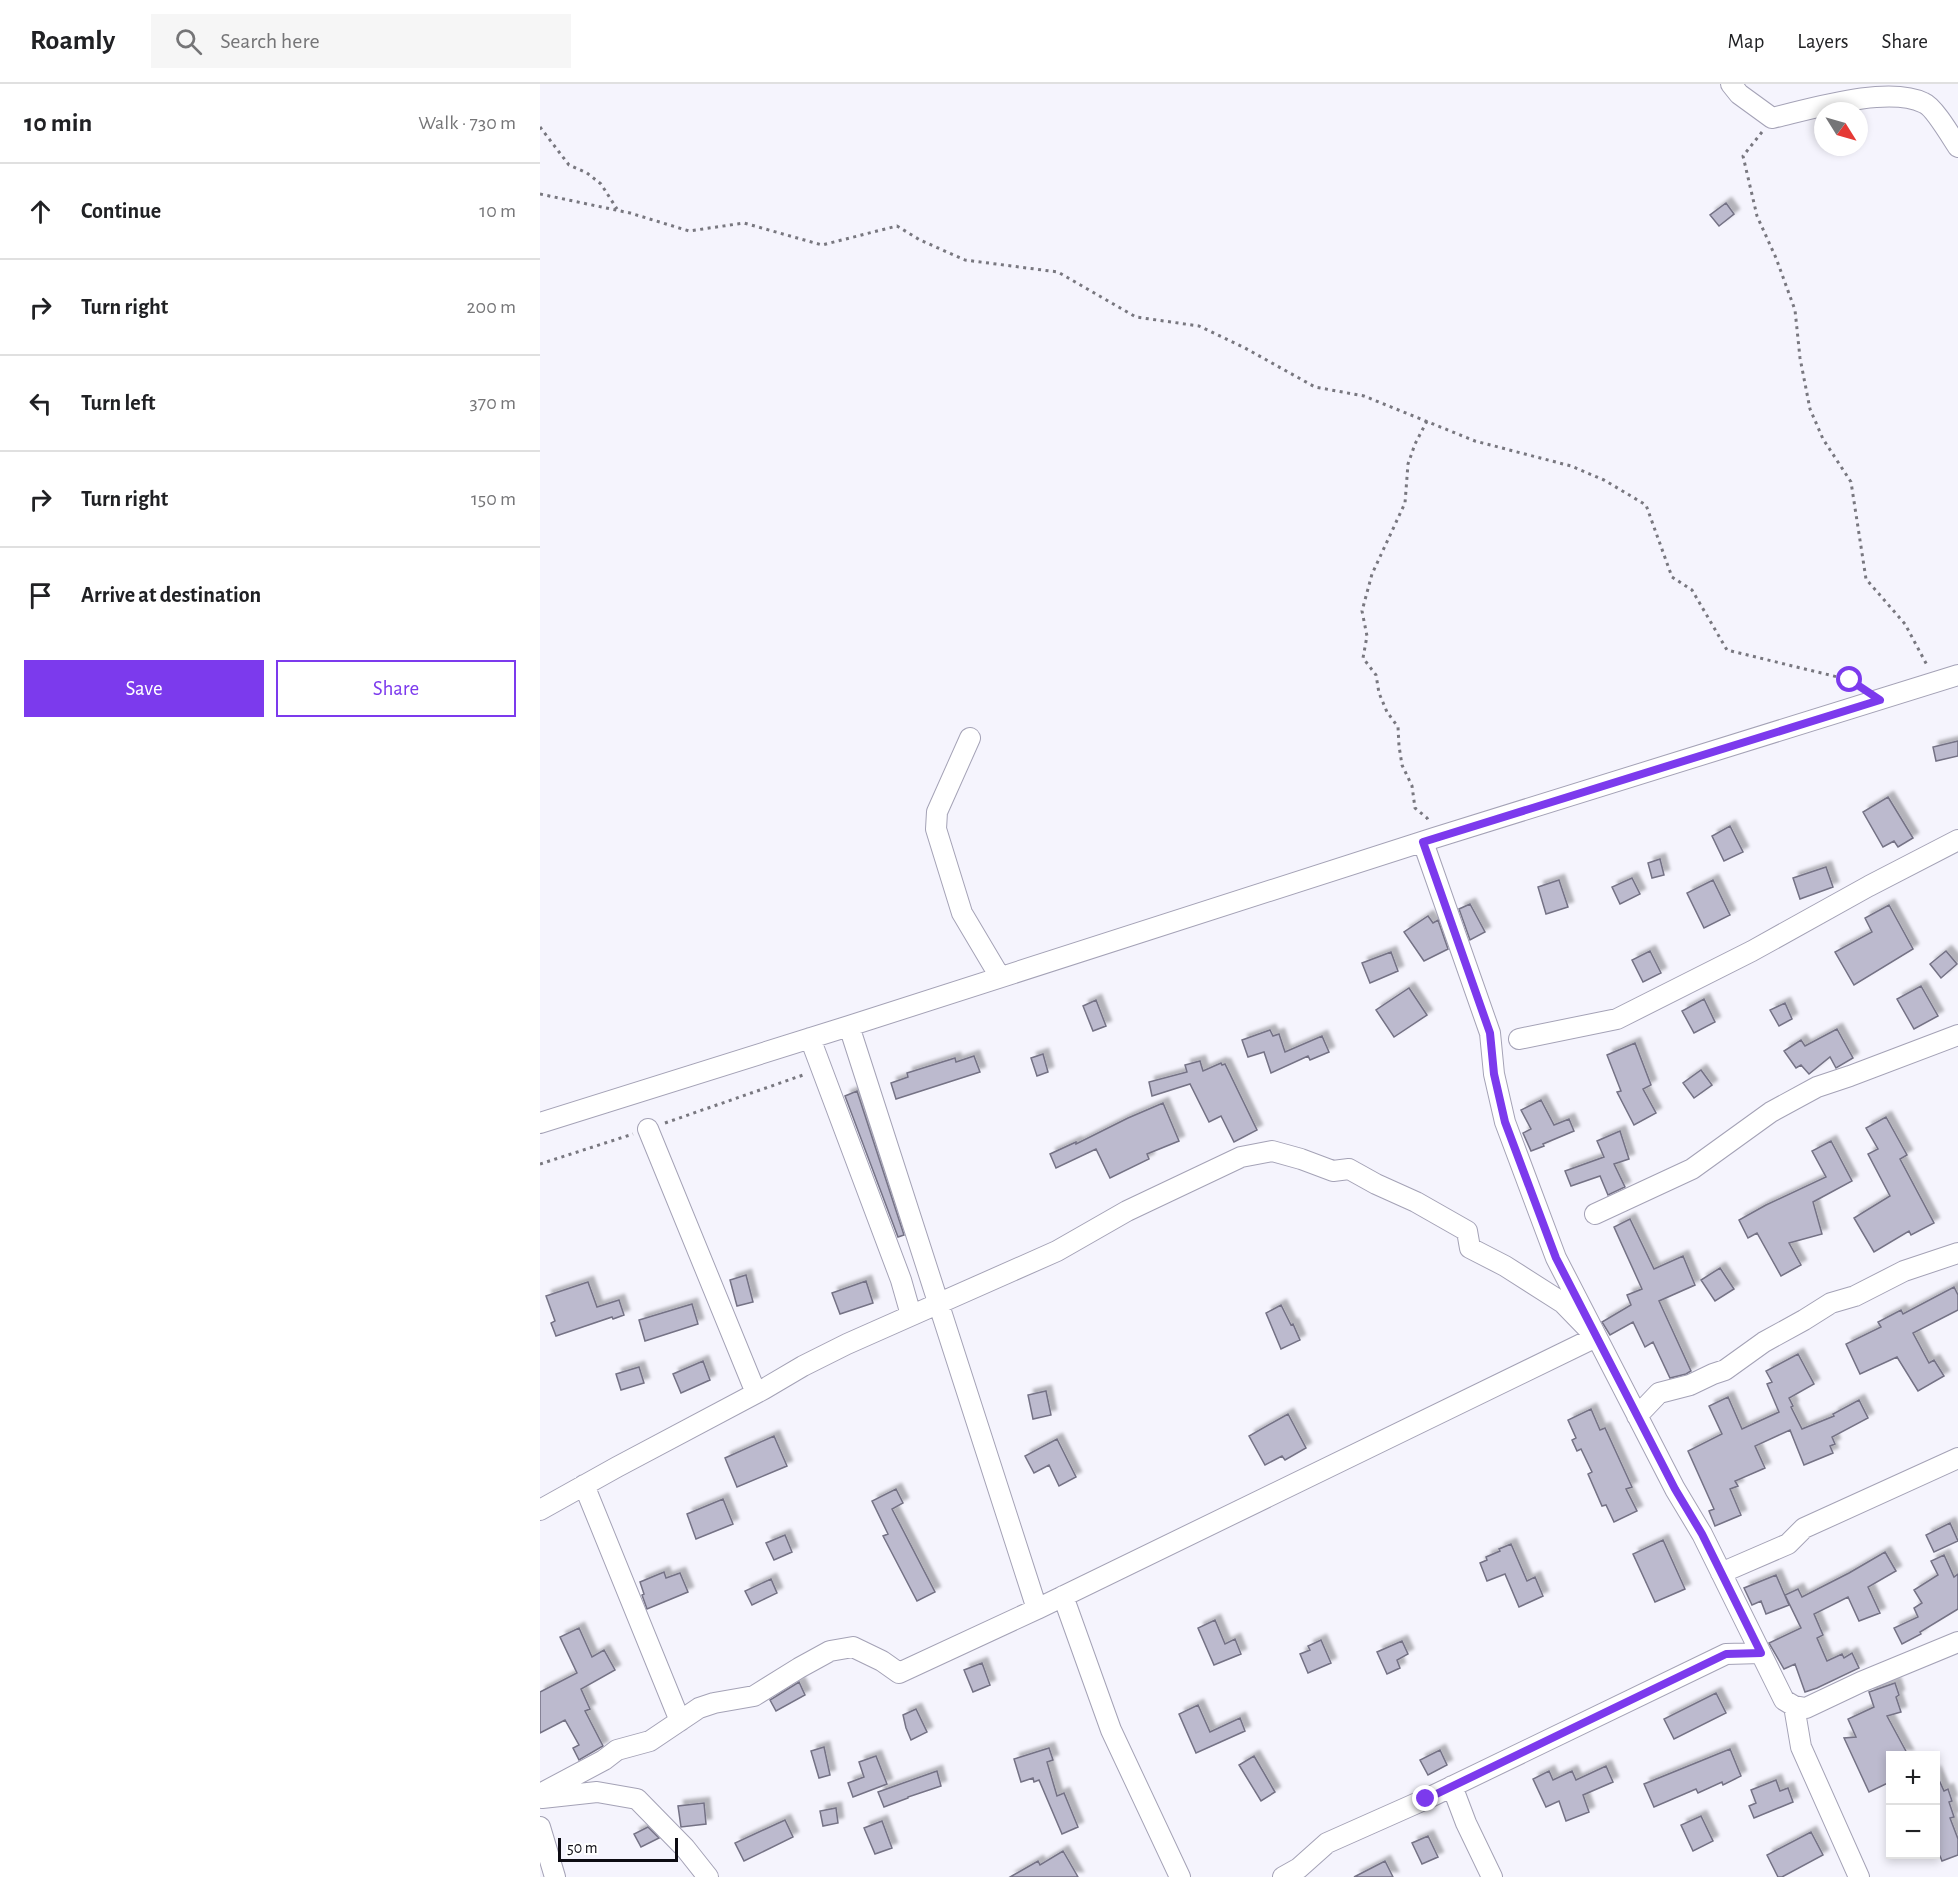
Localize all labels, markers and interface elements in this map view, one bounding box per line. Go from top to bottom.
search box [151,14,571,68]
icon: search [172,25,205,58]
text: Roamly [30,27,115,55]
text: Search here [220,30,320,52]
text: Map [1728,31,1764,52]
text: Layers [1797,31,1848,52]
text: Share [1881,31,1928,52]
north arrow [1814,102,1868,156]
text: 10 min [24,110,92,136]
text: Walk · 730 m [418,113,516,133]
icon: ahead [24,195,57,228]
text: Continue [81,200,161,222]
text: 10 m [479,201,516,221]
icon: right [24,291,57,324]
text: Turn right [81,296,168,318]
text: 200 m [466,297,516,317]
icon: left [24,387,57,420]
text: Turn left [81,392,155,414]
text: 370 m [470,393,516,413]
icon: right [24,483,57,516]
text: Turn right [81,488,168,510]
text: 150 m [471,489,516,509]
icon: arrive [24,579,57,612]
text: Arrive at destination [81,584,261,606]
button: Save [24,660,264,717]
button: Share [276,660,516,717]
route start [1836,666,1862,692]
map controls [1886,1751,1940,1859]
button: + [1886,1751,1940,1805]
route end [1412,1785,1438,1811]
button: − [1886,1805,1940,1859]
scale bar [558,1835,678,1862]
text: 50 m [567,1840,598,1856]

